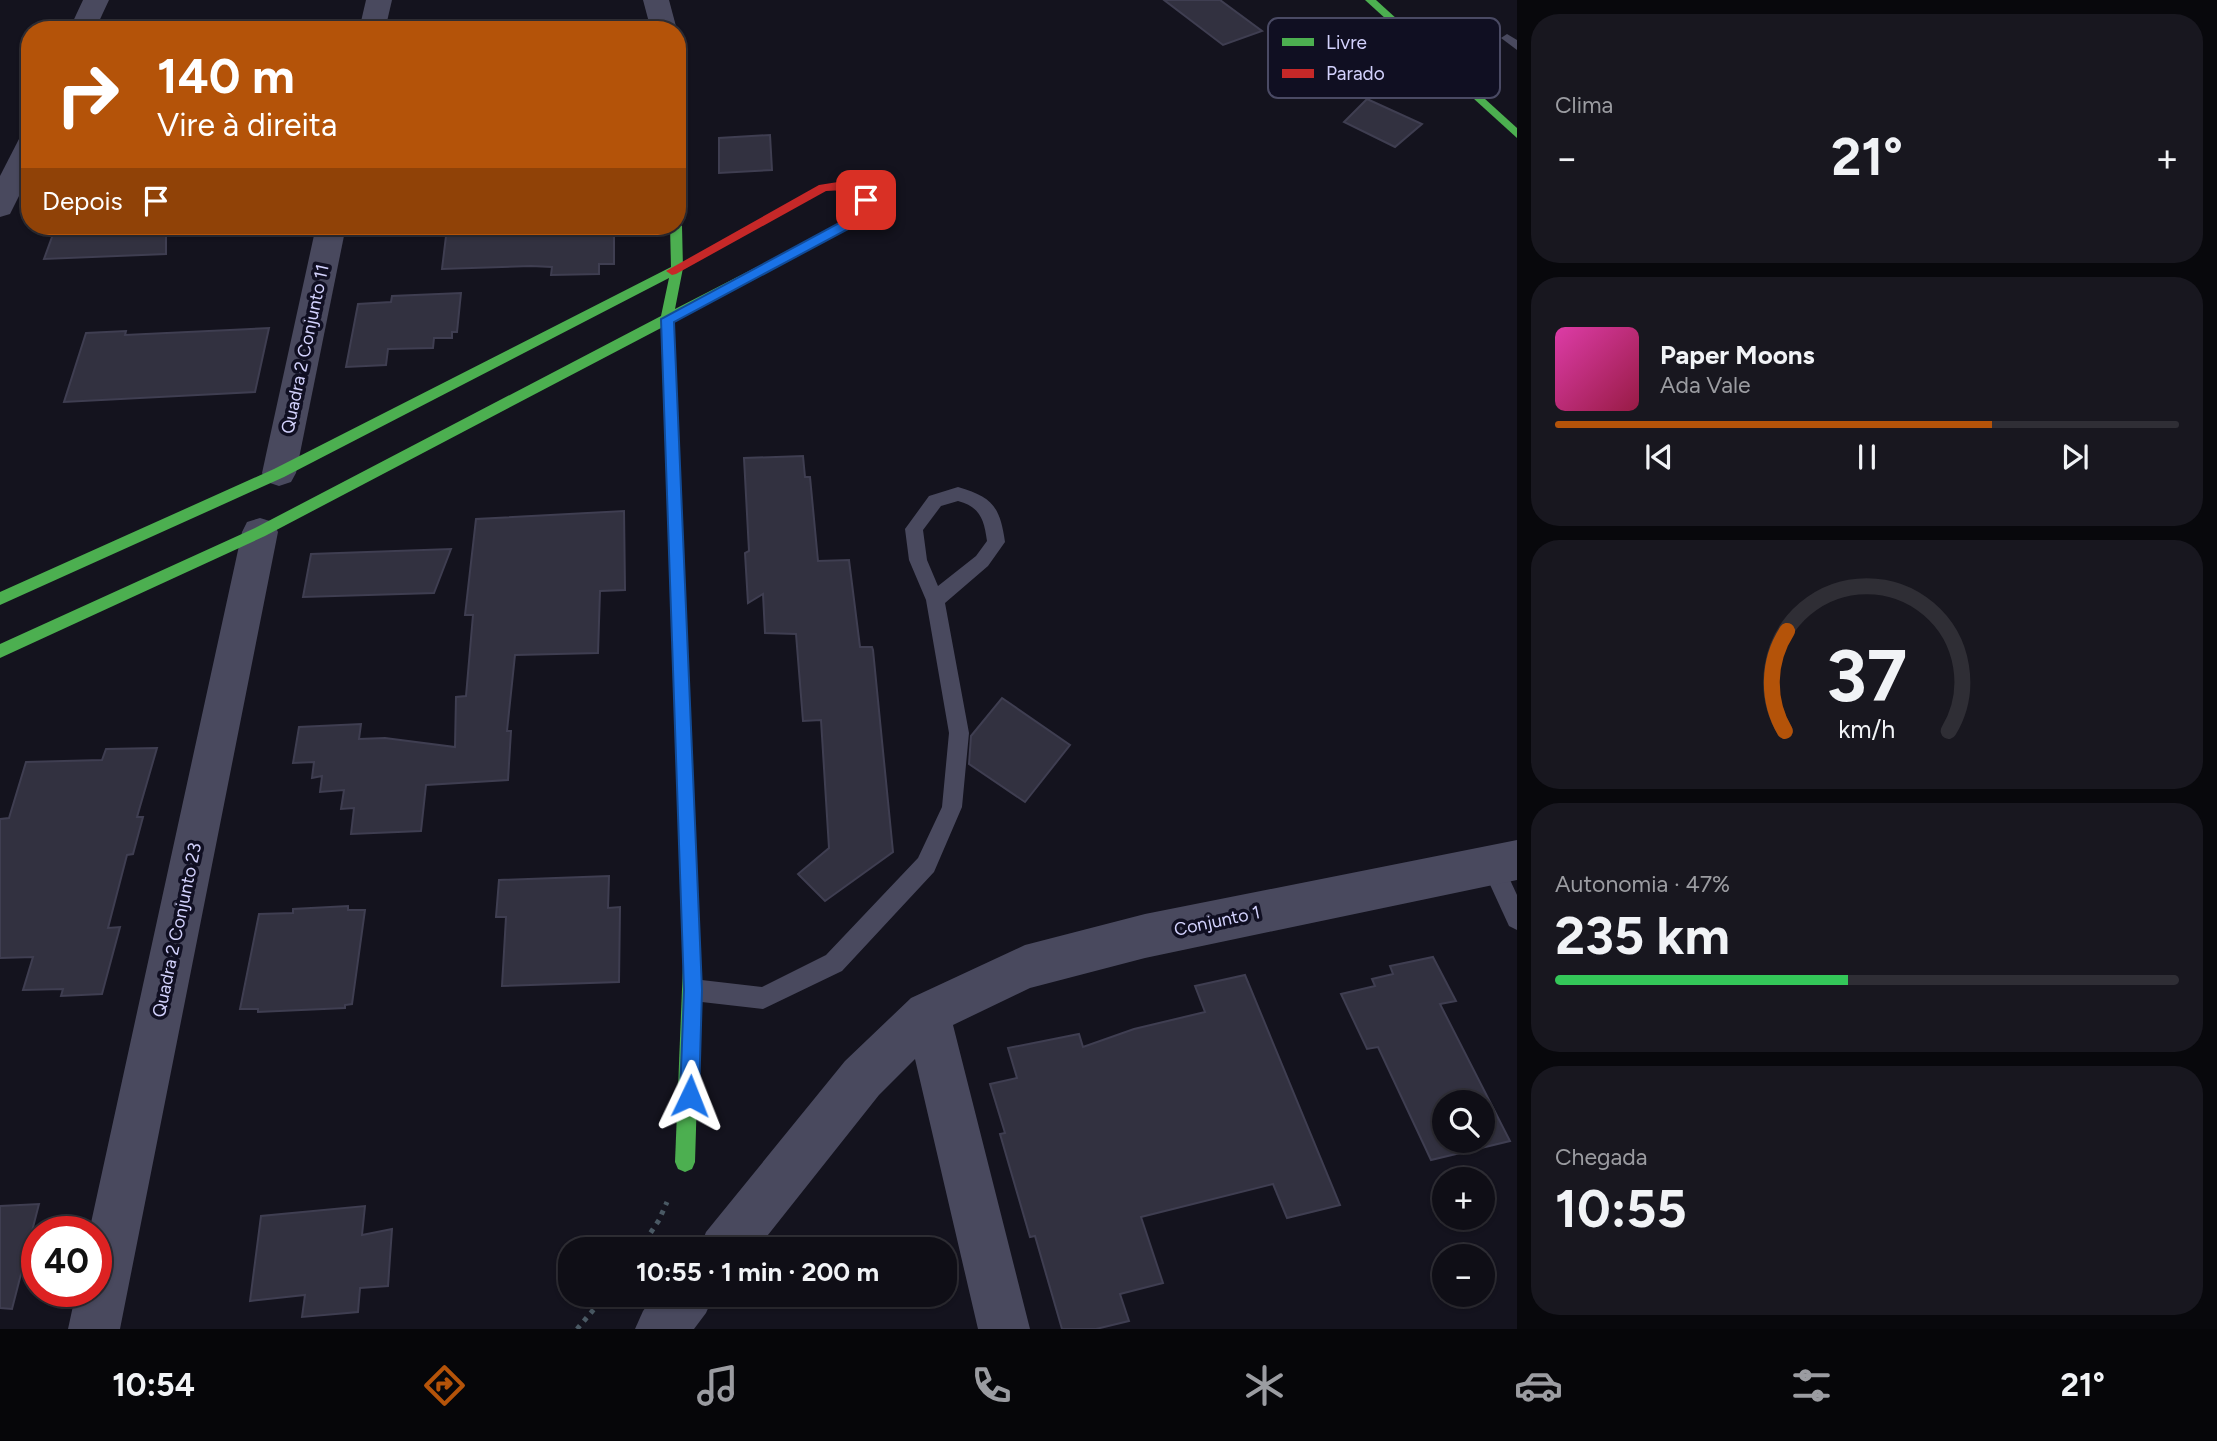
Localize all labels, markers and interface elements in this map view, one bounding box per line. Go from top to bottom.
legend [1268,18,1500,98]
text: Livre [1326,31,1367,54]
text: 140 m [157,46,295,105]
icon: right [42,49,133,140]
text: Parado [1326,62,1385,85]
text: Clima [1555,91,1613,119]
text: Vire à direita [157,106,337,144]
text: 21° [1831,126,1903,188]
text: − [1555,135,1579,181]
text: + [2155,135,2179,181]
pin [836,170,896,230]
icon: arrive [847,181,885,219]
icon: arrive [137,182,175,220]
text: Depois [42,185,123,217]
street label: Quadra 2 Conjunto 11 [276,262,334,436]
text: Paper Moons [1660,339,1815,371]
text: Ada Vale [1660,371,1751,399]
icon: previous [1640,438,1678,476]
icon: pause [1848,438,1886,476]
icon: next [2056,438,2094,476]
text: 37 [1827,632,1907,719]
text: km/h [1838,713,1896,743]
street label: Quadra 2 Conjunto 23 [148,841,206,1019]
text: Autonomia · 47% [1555,870,1730,898]
street label: Conjunto 1 [1172,901,1262,941]
text: 235 km [1555,905,1730,967]
position arrow [653,1059,727,1133]
map controls [1432,1090,1495,1307]
button: search [1432,1090,1495,1153]
text: Chegada [1555,1143,1647,1171]
button: + [1432,1167,1495,1230]
text: 10:55 [1555,1178,1687,1240]
speed limit sign: 40 [21,1216,112,1307]
button: − [1432,1244,1495,1307]
text: 10:55 · 1 min · 200 m [636,1256,879,1288]
icon: directions [420,1361,469,1410]
icon: music [693,1361,742,1410]
icon: phone [967,1361,1016,1410]
icon: climate [1240,1361,1289,1410]
icon: car [1514,1361,1563,1410]
icon: filters [1787,1361,1836,1410]
text: 10:54 [112,1366,195,1404]
text: 21° [2061,1366,2105,1404]

